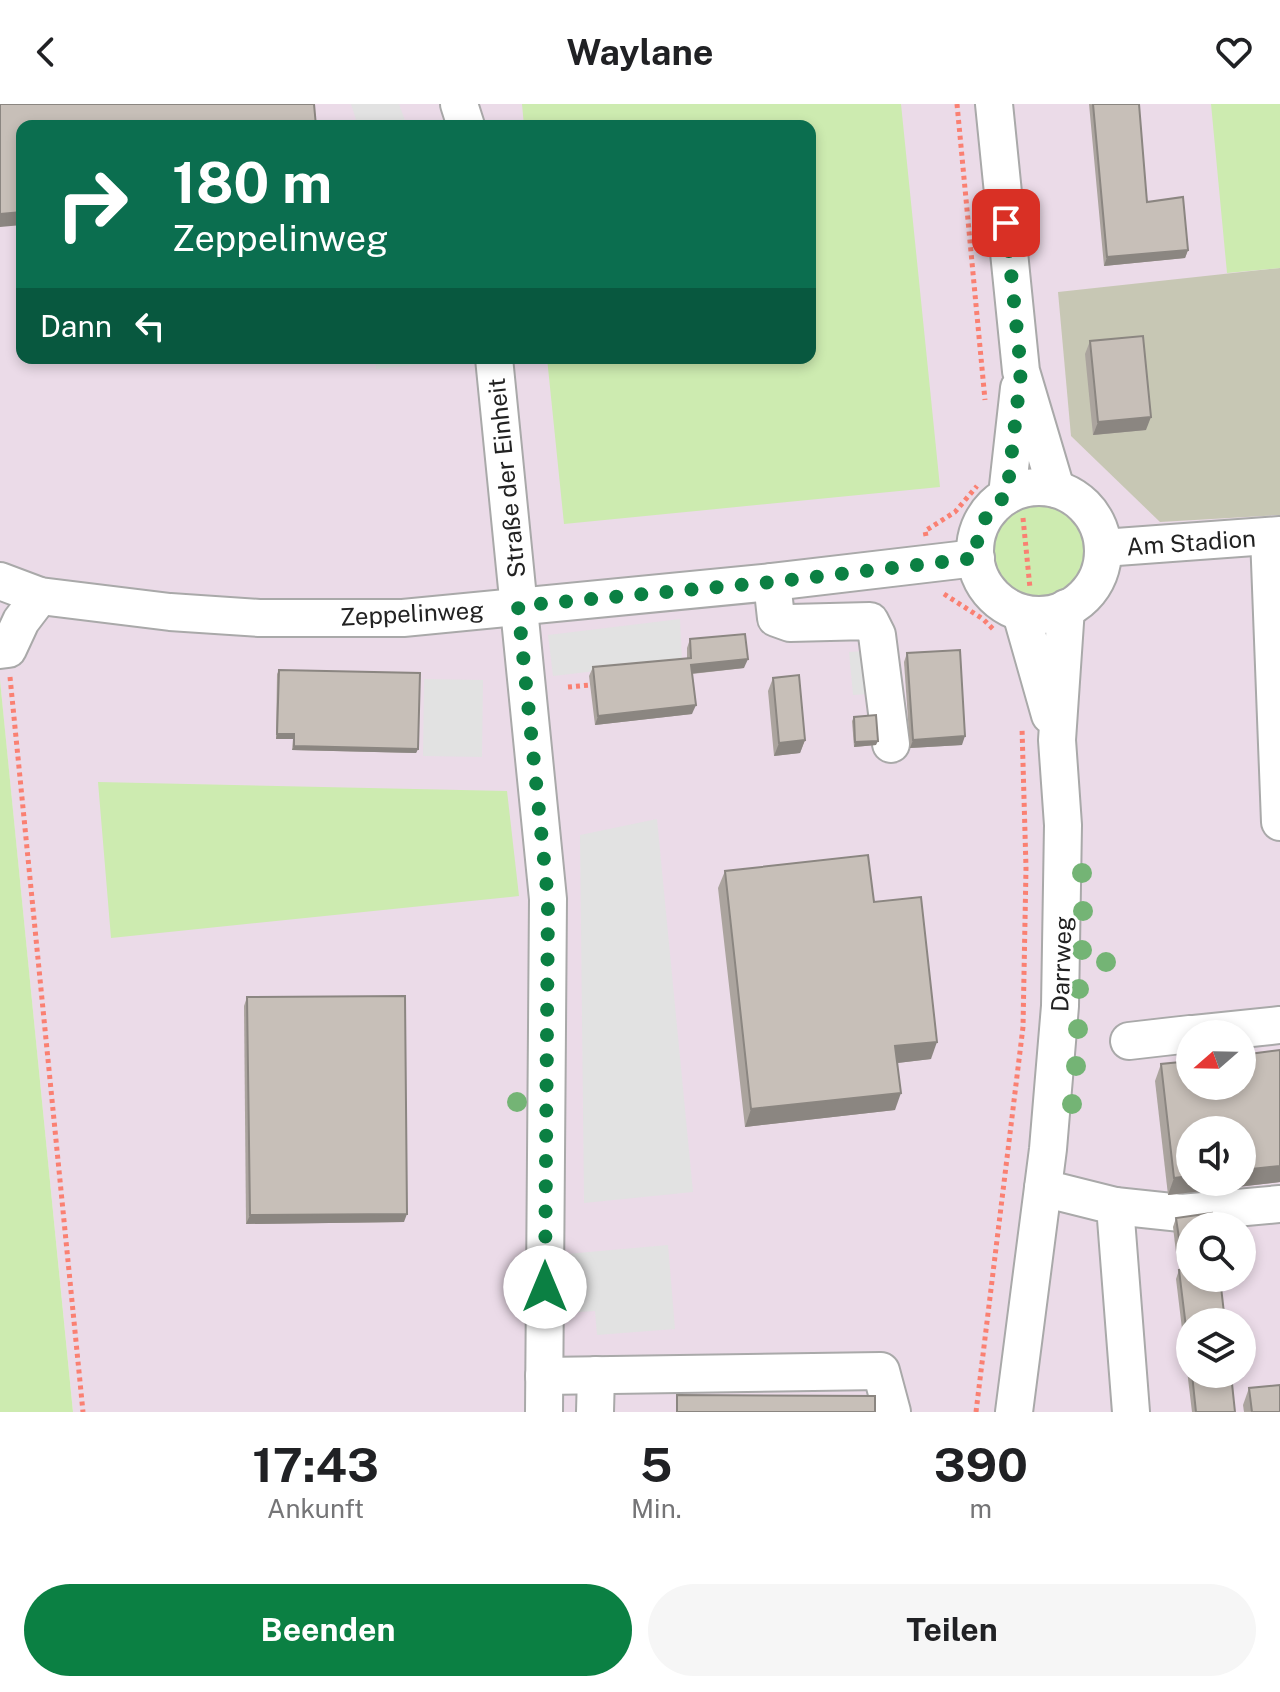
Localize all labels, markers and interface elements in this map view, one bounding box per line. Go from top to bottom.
icon: back [24,30,68,74]
icon: heart [1212,30,1256,74]
text: Waylane [566,31,714,73]
text: 180 m [172,150,332,216]
icon: right [40,152,144,256]
pin [972,189,1040,257]
icon: arrive [984,201,1028,245]
text: Zeppelinweg [172,217,389,259]
icon: left [128,304,172,348]
text: Dann [40,308,112,344]
street label: Straße der Einheit [482,377,530,579]
street label: Am Stadion [1125,524,1257,560]
street label: Zeppelinweg [339,595,485,631]
street label: Darrweg [1045,916,1077,1012]
north arrow [1176,1020,1256,1100]
map controls [1176,1020,1256,1388]
button: sound [1176,1116,1256,1196]
button: search [1176,1212,1256,1292]
position arrow [503,1245,587,1329]
button: layers [1176,1308,1256,1388]
text: 17:43 [252,1436,379,1493]
text: 5 [640,1436,672,1493]
text: 390 [934,1436,1028,1493]
text: Ankunft [267,1493,364,1524]
text: Min. [631,1493,682,1524]
text: m [970,1493,992,1524]
button: Beenden [24,1584,632,1676]
button: Teilen [648,1584,1256,1676]

